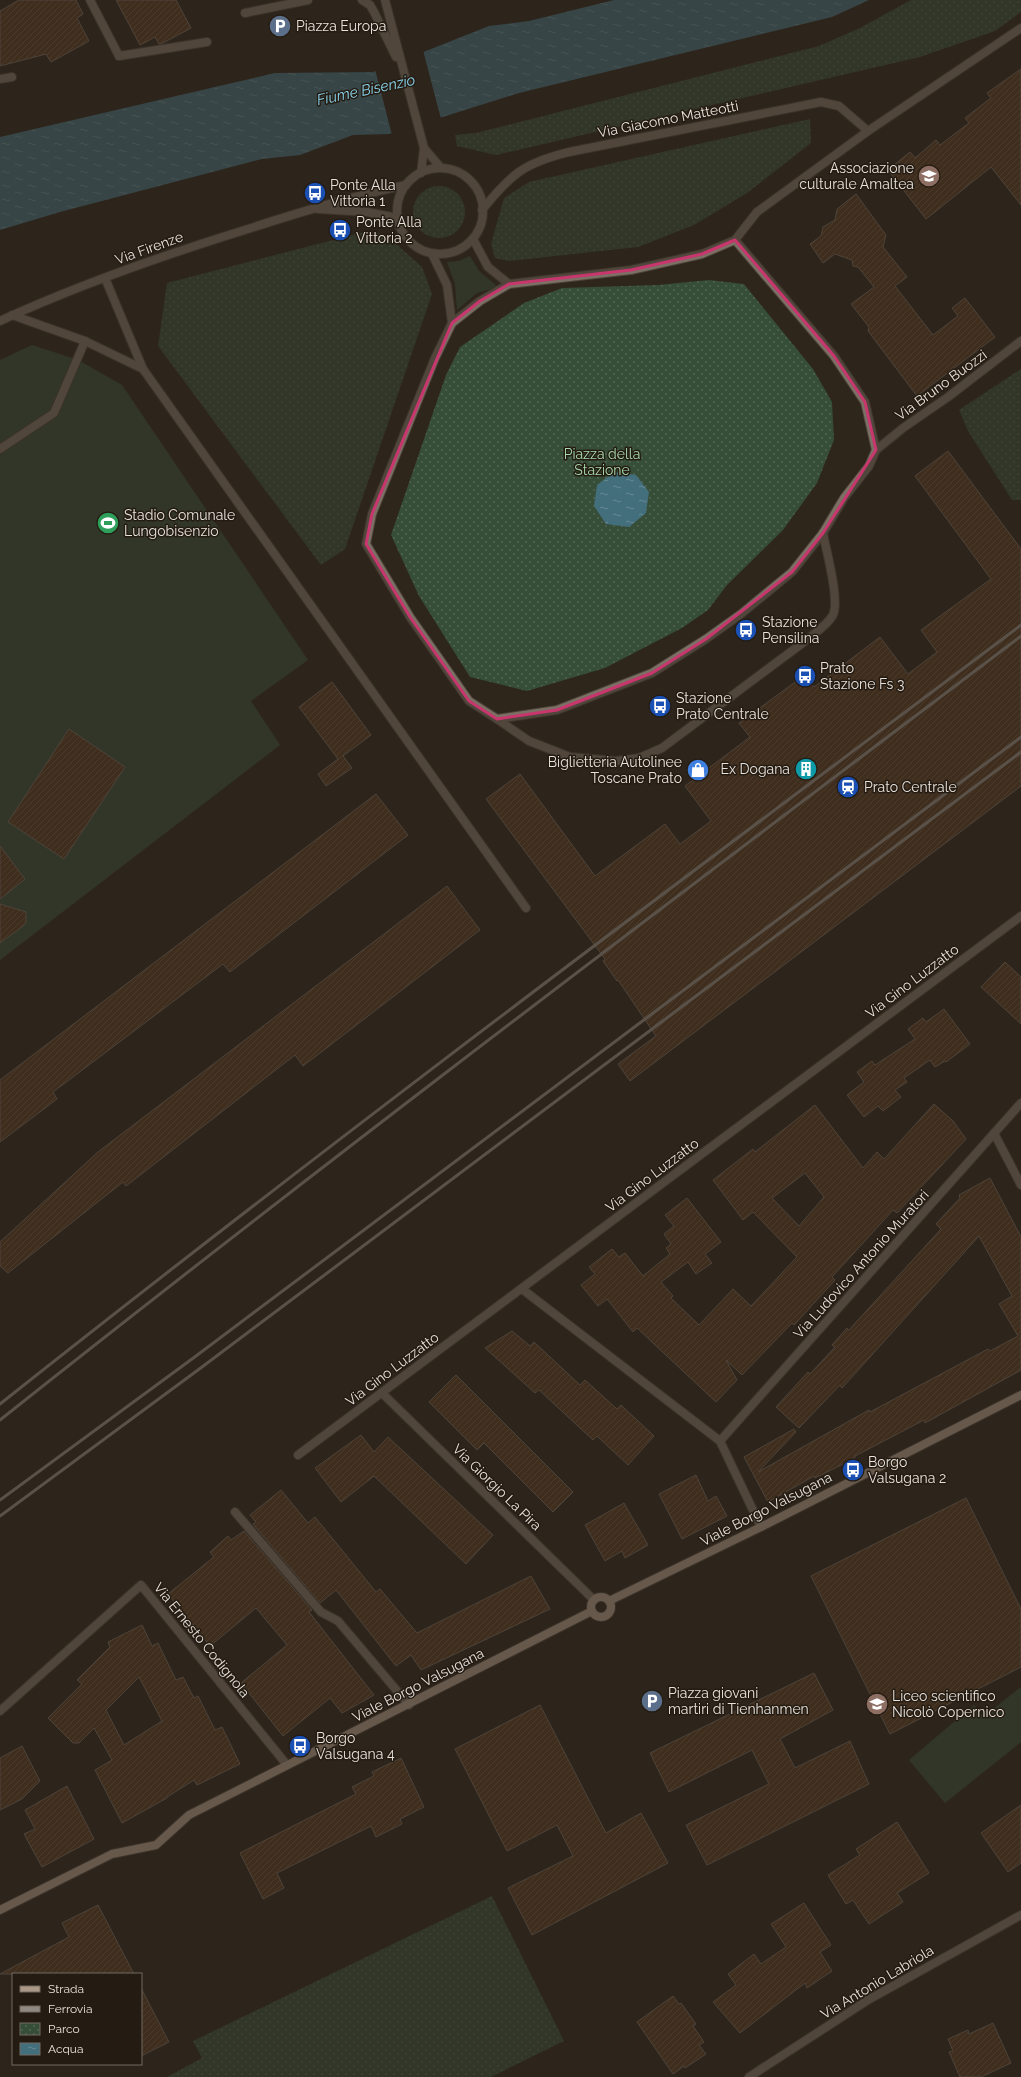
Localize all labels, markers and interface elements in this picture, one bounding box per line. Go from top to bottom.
parking icon: Piazza Europa [267,13,293,39]
place label: Piazza Europa [296,18,386,34]
water label: Fiume Bisenzio [315,71,417,109]
street label: Via Giacomo Matteotti [596,97,740,141]
place label: Associazione culturale Amaltea [799,160,914,192]
school or university icon: Associazione culturale Amaltea [916,163,942,189]
place label: Ponte Alla Vittoria 1 [330,177,396,209]
bus stop icon: Ponte Alla Vittoria 1 [302,180,328,206]
place label: Ponte Alla Vittoria 2 [356,214,422,246]
bus stop icon: Ponte Alla Vittoria 2 [327,217,353,243]
street label: Via Firenze [113,228,185,268]
street label: Via Bruno Buozzi [892,346,990,424]
park label: Piazza della Stazione [564,446,640,478]
place label: Stadio Comunale Lungobisenzio [124,507,235,539]
sports icon: Stadio Comunale Lungobisenzio [95,510,121,536]
place label: Stazione Pensilina [762,614,819,646]
bus stop icon: Stazione Pensilina [733,617,759,643]
place label: Prato Stazione Fs 3 [820,660,904,692]
bus stop icon: Prato Stazione Fs 3 [792,663,818,689]
place label: Stazione Prato Centrale [676,690,769,722]
bus stop icon: Stazione Prato Centrale [647,693,673,719]
place label: Biglietteria Autolinee Toscane Prato [548,754,682,786]
building icon: Ex Dogana [793,756,819,782]
shop icon: Biglietteria Autolinee Toscane Prato [685,757,711,783]
place label: Ex Dogana [720,761,790,777]
station icon: Prato Centrale [835,774,861,800]
place label: Prato Centrale [864,779,957,795]
street label: Via Gino Luzzatto [862,941,962,1021]
street label: Via Gino Luzzatto [602,1135,702,1215]
street label: Via Ludovico Antonio Muratori [790,1187,932,1341]
street label: Via Gino Luzzatto [342,1329,442,1409]
street label: Via Giorgio La Pira [449,1441,545,1533]
place label: Borgo Valsugana 2 [868,1454,946,1486]
bus stop icon: Borgo Valsugana 2 [840,1457,866,1483]
street label: Viale Borgo Valsugana [697,1469,835,1549]
street label: Via Ernesto Codignola [151,1579,253,1701]
street label: Viale Borgo Valsugana [349,1645,487,1725]
place label: Piazza giovani martiri di Tienhanmen [668,1685,809,1717]
parking icon: Piazza giovani martiri di Tienhanmen [639,1688,665,1714]
place label: Liceo scientifico Nicolò Copernico [892,1688,1004,1720]
school or university icon: Liceo scientifico Nicolò Copernico [864,1691,890,1717]
place label: Borgo Valsugana 4 [316,1730,395,1762]
bus stop icon: Borgo Valsugana 4 [287,1733,313,1759]
street label: Via Antonio Labriola [818,1942,936,2022]
legend [12,1973,142,2065]
text: Strada [48,1982,84,1996]
text: Ferrovia [48,2002,92,2016]
text: Parco [48,2022,80,2036]
text: Acqua [48,2042,84,2056]

